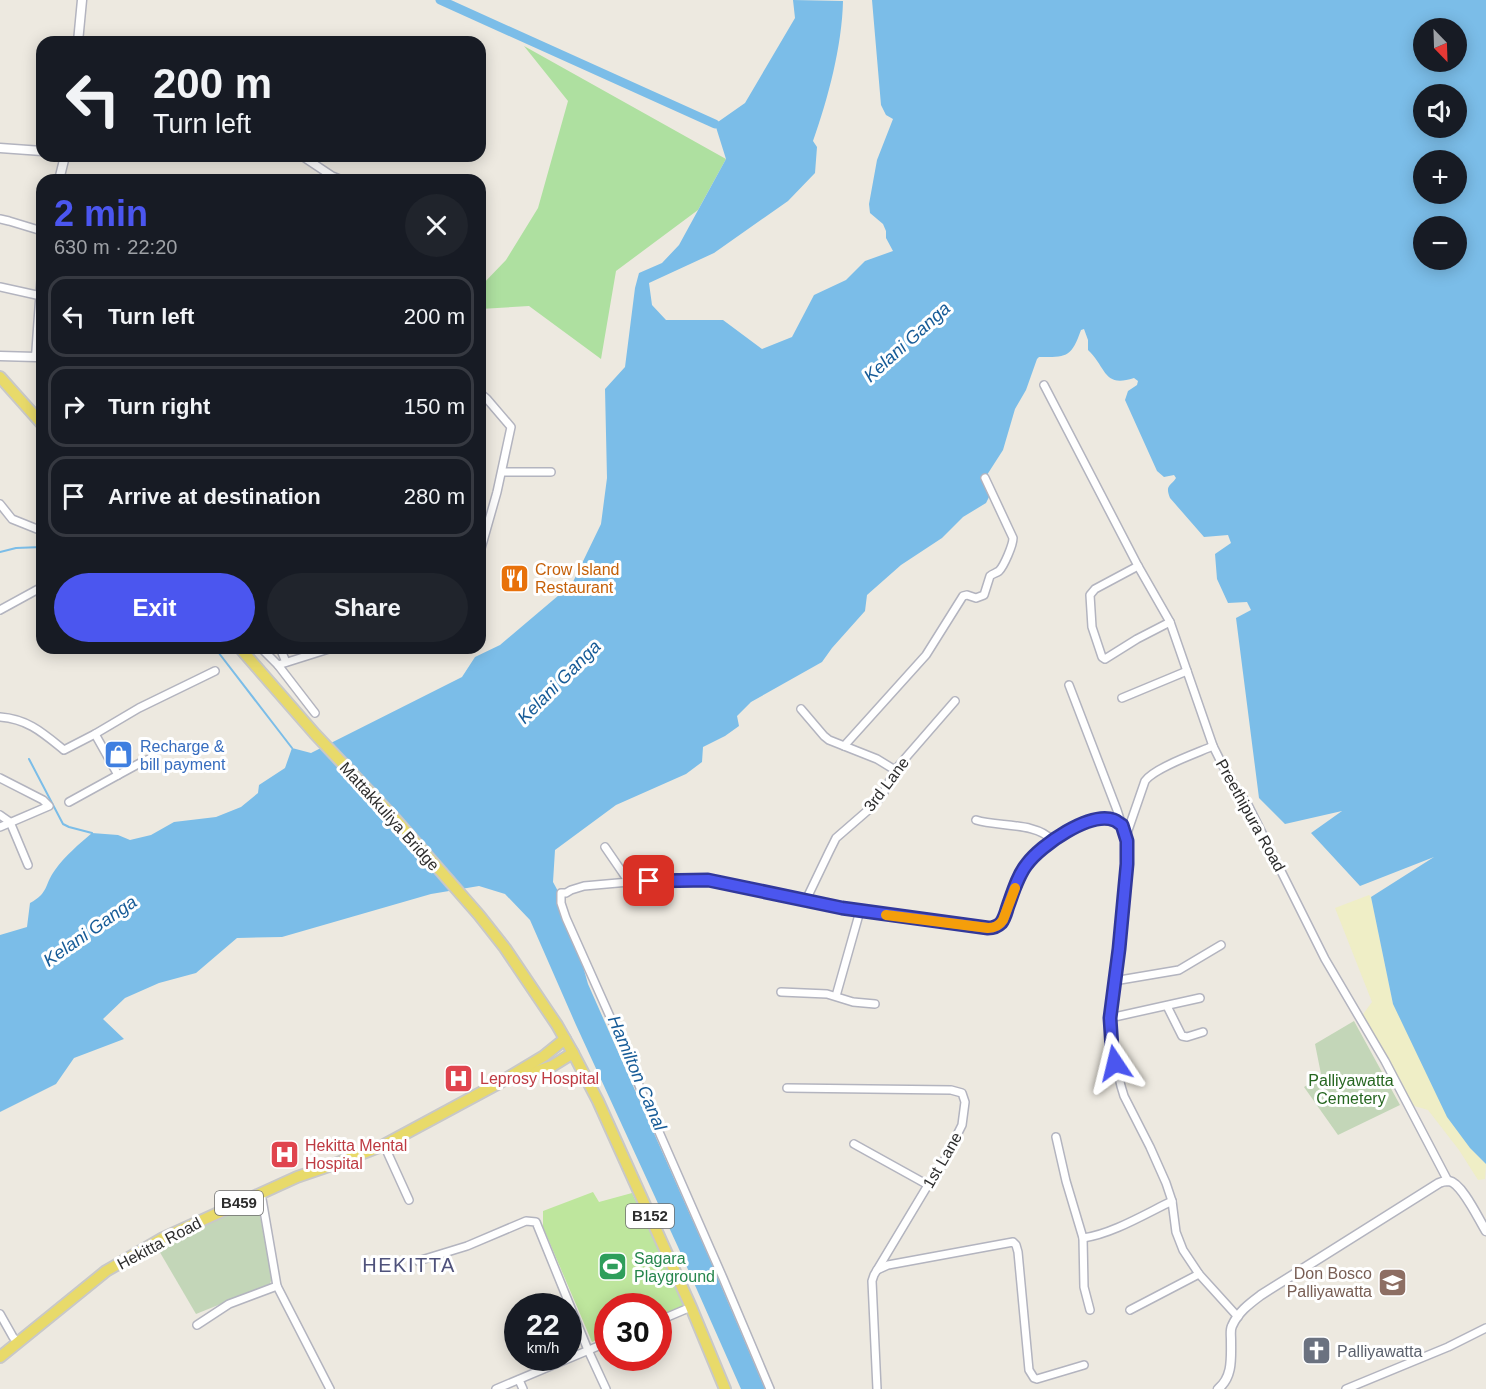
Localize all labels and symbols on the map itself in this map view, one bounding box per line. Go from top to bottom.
north arrow [1413,18,1467,72]
water label: Kelani Ganga [860,298,954,386]
place label: Crow Island Restaurant [535,561,619,596]
restaurant icon: Crow Island Restaurant [498,562,530,594]
water label: Kelani Ganga [513,636,605,728]
place label: Recharge & bill payment [140,738,226,773]
shop icon: Recharge & bill payment [103,739,135,771]
street label: 3rd Lane [861,754,912,815]
street label: Preethipura Road [1213,756,1288,874]
street label: Mattakkuliya Bridge [337,759,443,874]
pin [623,855,674,906]
water label: Kelani Ganga [40,892,140,970]
water label: Hamilton Canal [604,1012,671,1134]
position arrow [1083,1031,1147,1095]
hospital icon: Leprosy Hospital [443,1062,475,1094]
place label: Leprosy Hospital [480,1070,599,1087]
park label: Palliyawatta Cemetery [1308,1072,1394,1107]
street label: 1st Lane [920,1129,965,1191]
place label: Hekitta Mental Hospital [305,1137,407,1172]
hospital icon: Hekitta Mental Hospital [268,1138,300,1170]
road number: B459 [215,1191,263,1215]
road number: B152 [626,1204,674,1228]
street label: Hekitta Road [114,1214,204,1273]
place label: Sagara Playground [634,1250,715,1285]
sports icon: Sagara Playground [597,1251,629,1283]
district label: HEKITTA [362,1254,456,1276]
place label: Don Bosco Palliyawatta [1287,1265,1372,1300]
school or university icon: Don Bosco Palliyawatta [1377,1266,1409,1298]
speed limit sign: 30 [594,1293,672,1371]
church icon: Palliyawatta [1300,1335,1332,1367]
place label: Palliyawatta [1337,1343,1422,1360]

